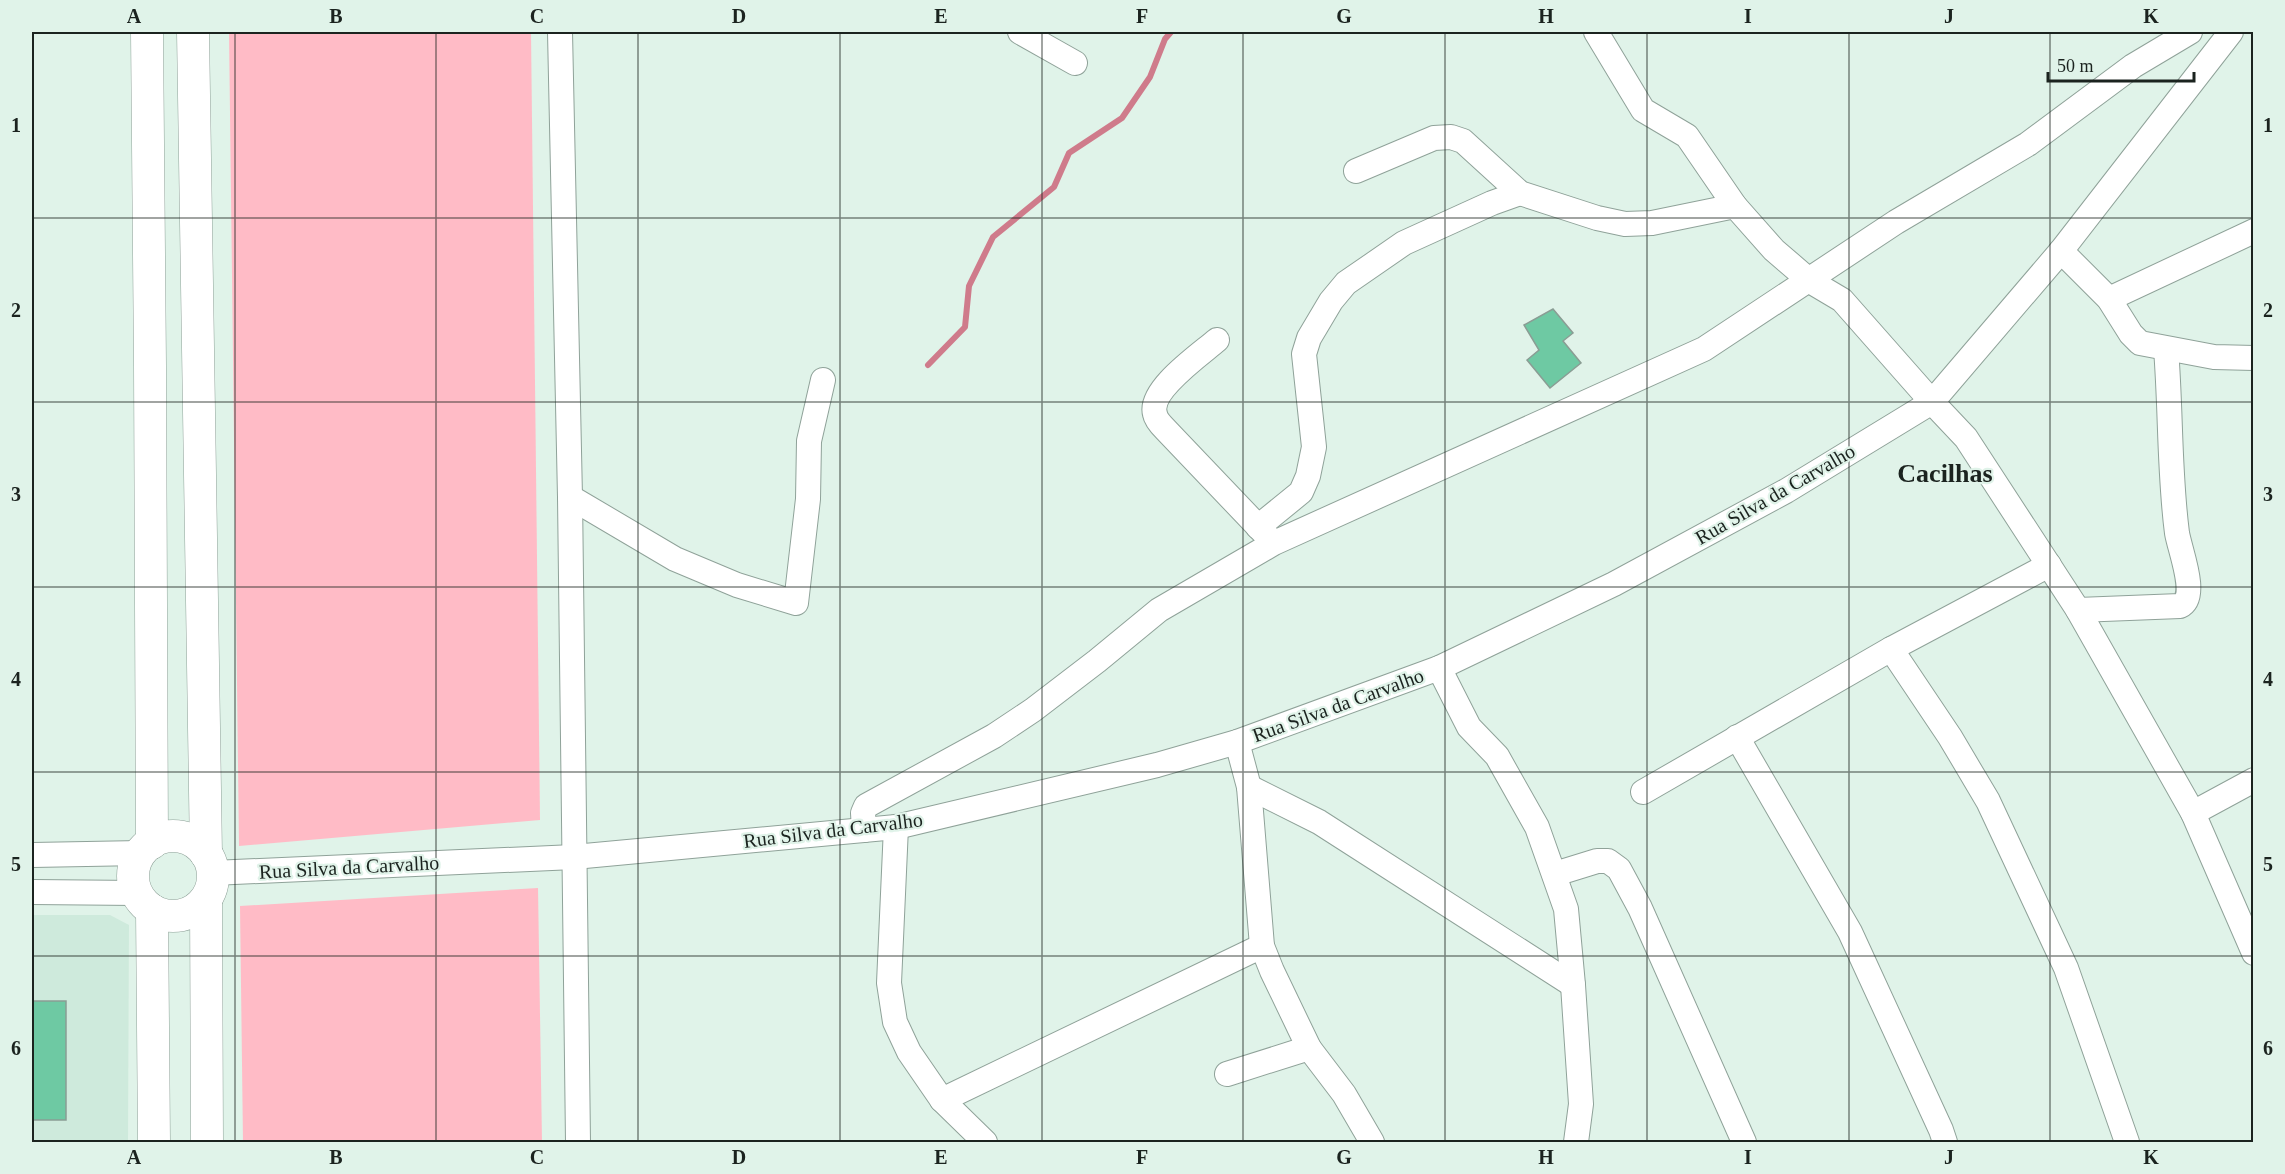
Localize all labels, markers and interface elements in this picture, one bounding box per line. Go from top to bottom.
text: A [127,5,142,27]
text: B [329,5,343,27]
text: C [530,5,544,27]
text: D [732,5,746,27]
text: E [934,5,948,27]
text: F [1136,5,1148,27]
text: G [1336,5,1352,27]
text: H [1538,5,1554,27]
text: I [1744,5,1752,27]
text: J [1944,5,1954,27]
text: K [2143,5,2159,27]
scale bar [2048,45,2194,83]
text: 50 m [2057,56,2094,76]
text: 1 [11,114,21,136]
text: 1 [2263,114,2273,136]
text: 2 [11,299,21,321]
text: 2 [2263,299,2273,321]
street label: Rua Silva da Carvalho [1691,439,1859,549]
district label: Cacilhas [1897,459,1993,488]
text: 3 [11,483,21,505]
text: 3 [2263,483,2273,505]
street label: Rua Silva da Carvalho [1249,664,1427,746]
text: 4 [11,668,21,690]
text: 4 [2263,668,2273,690]
street label: Rua Silva da Carvalho [742,808,924,852]
street label: Rua Silva da Carvalho [258,851,440,883]
text: 5 [11,853,21,875]
text: 5 [2263,853,2273,875]
text: 6 [11,1037,21,1059]
text: 6 [2263,1037,2273,1059]
text: A [127,1146,142,1168]
text: B [329,1146,343,1168]
text: C [530,1146,544,1168]
text: D [732,1146,746,1168]
text: E [934,1146,948,1168]
text: F [1136,1146,1148,1168]
text: G [1336,1146,1352,1168]
text: H [1538,1146,1554,1168]
text: I [1744,1146,1752,1168]
text: J [1944,1146,1954,1168]
text: K [2143,1146,2159,1168]

